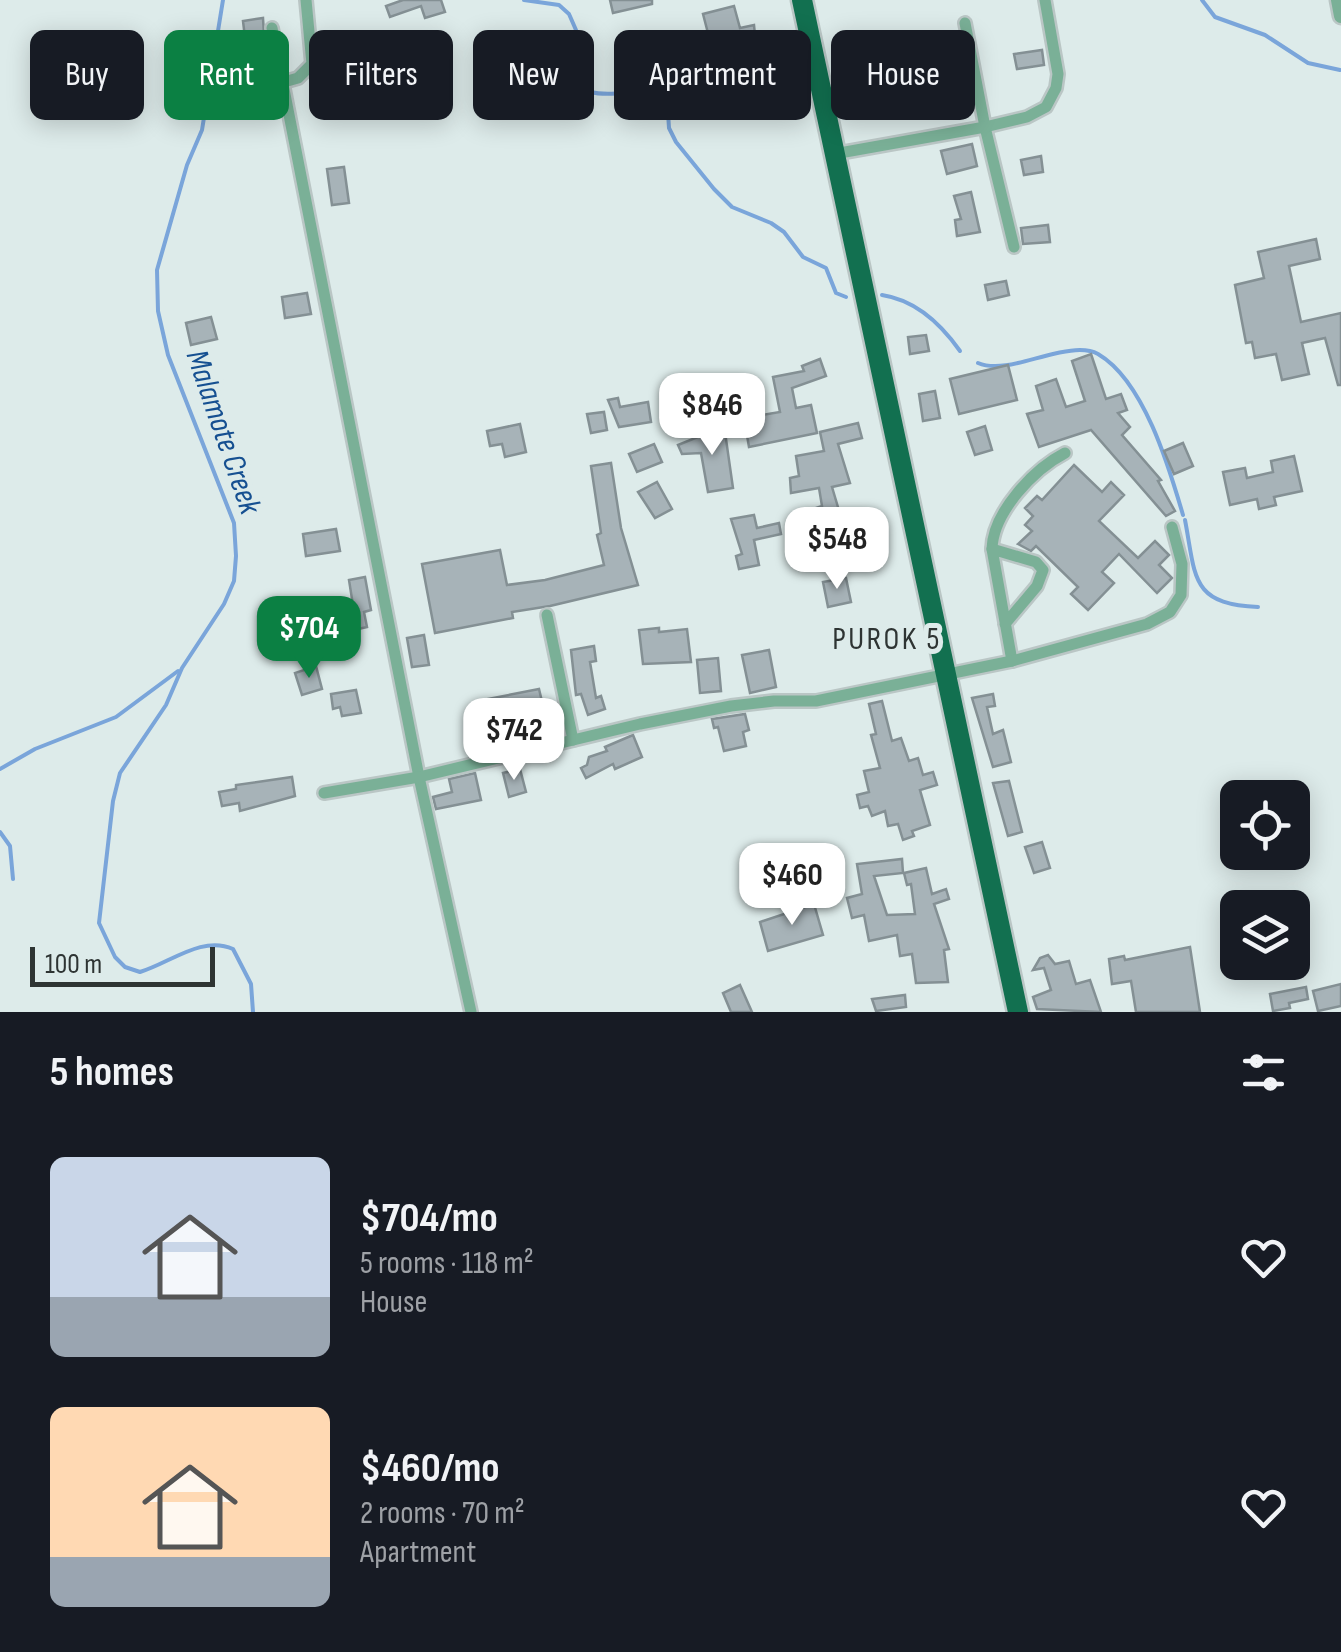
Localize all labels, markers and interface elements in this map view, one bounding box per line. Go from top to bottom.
chip: Buy [30,30,144,120]
chip: Rent [164,30,289,120]
chip: Filters [309,30,453,120]
chip: New [473,30,594,120]
chip: Apartment [614,30,811,120]
chip: House [831,30,975,120]
water label: Malamote Creek [177,345,270,520]
pin: $846 [653,373,771,458]
text: $846 [681,386,743,425]
pin: $548 [778,507,896,592]
text: $548 [807,520,867,559]
pin: $704 [250,596,368,681]
text: $704 [279,609,339,648]
district label: PUROK 5 [832,620,942,659]
pin: $742 [455,698,573,783]
text: $742 [485,711,543,750]
map controls [1220,780,1310,980]
button: locate [1220,780,1310,870]
pin: $460 [733,843,851,928]
text: $460 [761,856,823,895]
button: layers [1220,890,1310,980]
scale bar [30,942,215,986]
text: 100 m [45,948,102,981]
icon: filters [1236,1045,1291,1100]
text: 5 homes [50,1047,174,1098]
text: $704/mo [360,1193,498,1244]
icon: home [130,1197,250,1317]
icon: heart [1236,1230,1291,1285]
text: 5 rooms · 118 m² [360,1244,534,1283]
text: House [360,1283,427,1322]
text: $460/mo [360,1443,500,1494]
icon: home [130,1447,250,1567]
icon: heart [1236,1480,1291,1535]
text: 2 rooms · 70 m² [360,1494,525,1533]
text: Apartment [360,1533,476,1572]

